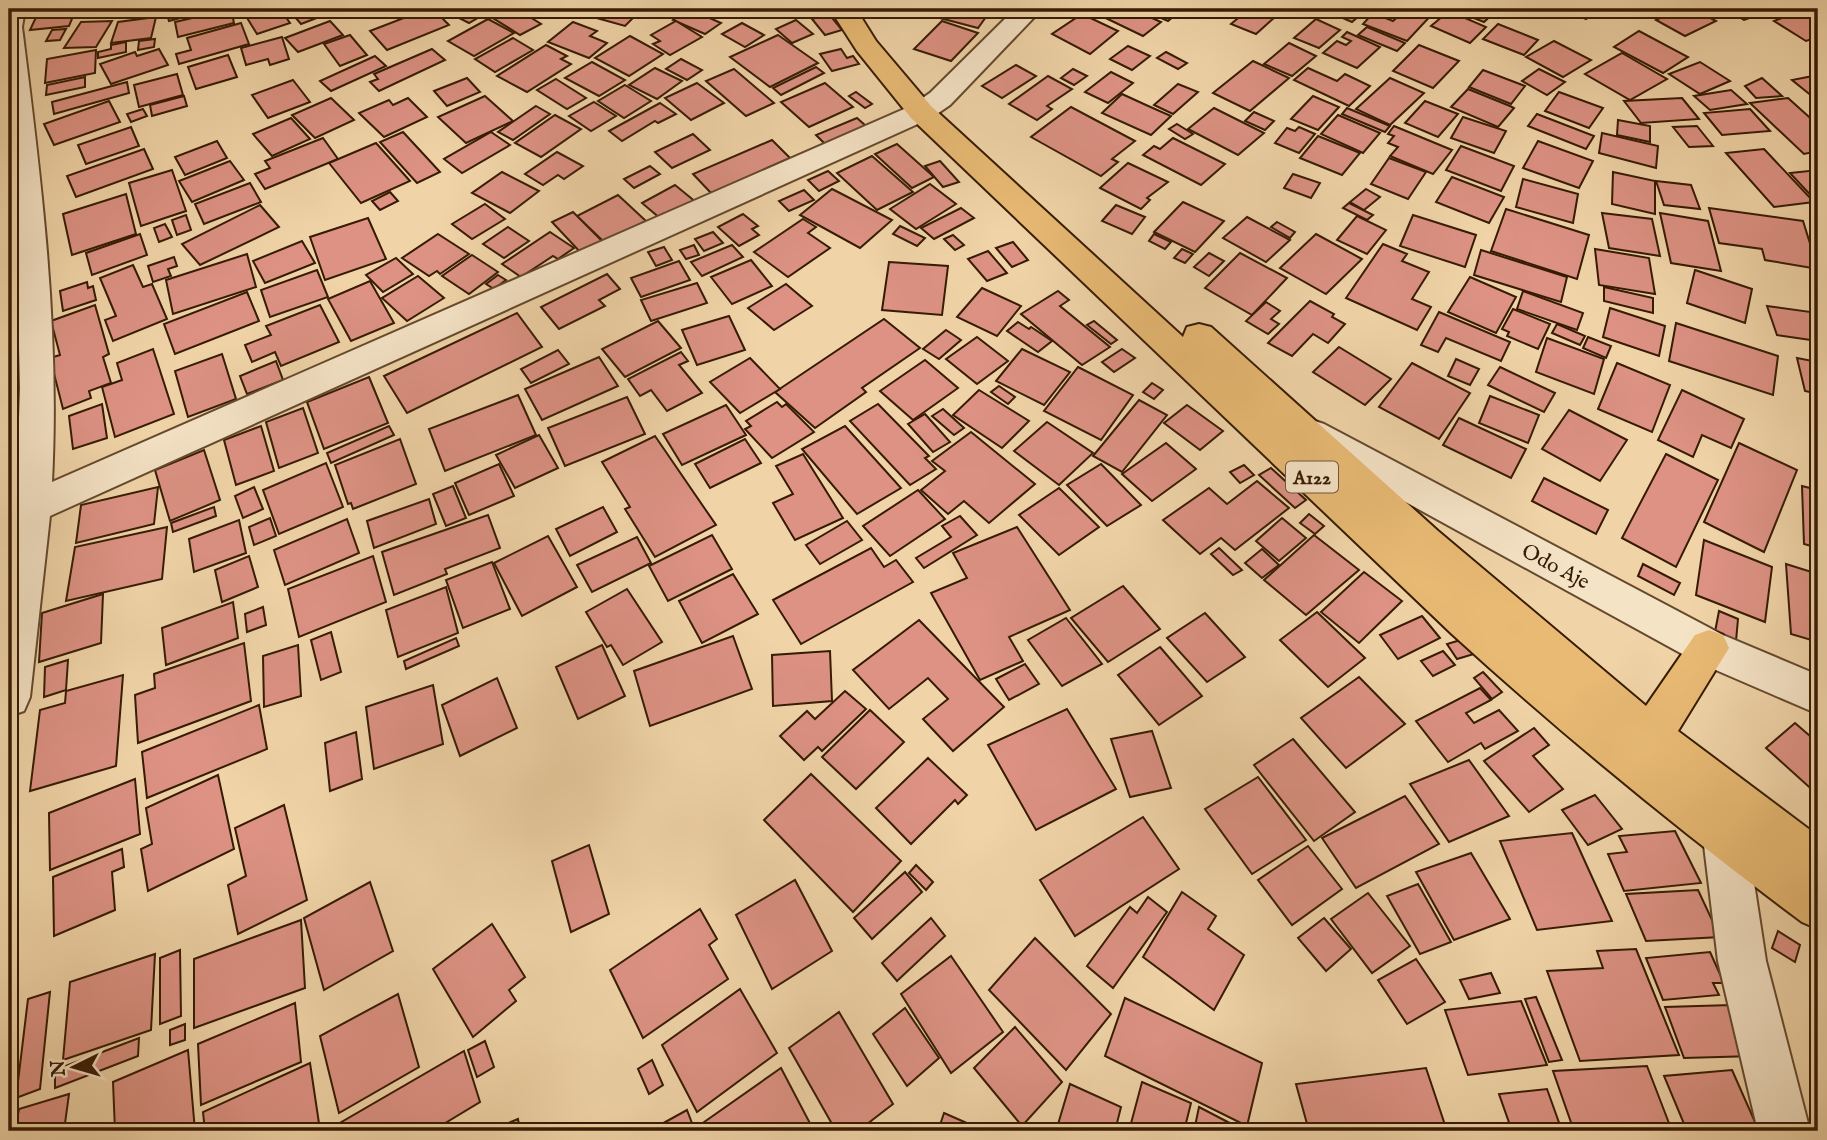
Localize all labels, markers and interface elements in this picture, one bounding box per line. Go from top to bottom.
road number: A122 [1286,462,1338,492]
street label: Odo Aje [1517,538,1594,597]
north arrow [38,1032,108,1102]
text: N [46,1059,72,1079]

